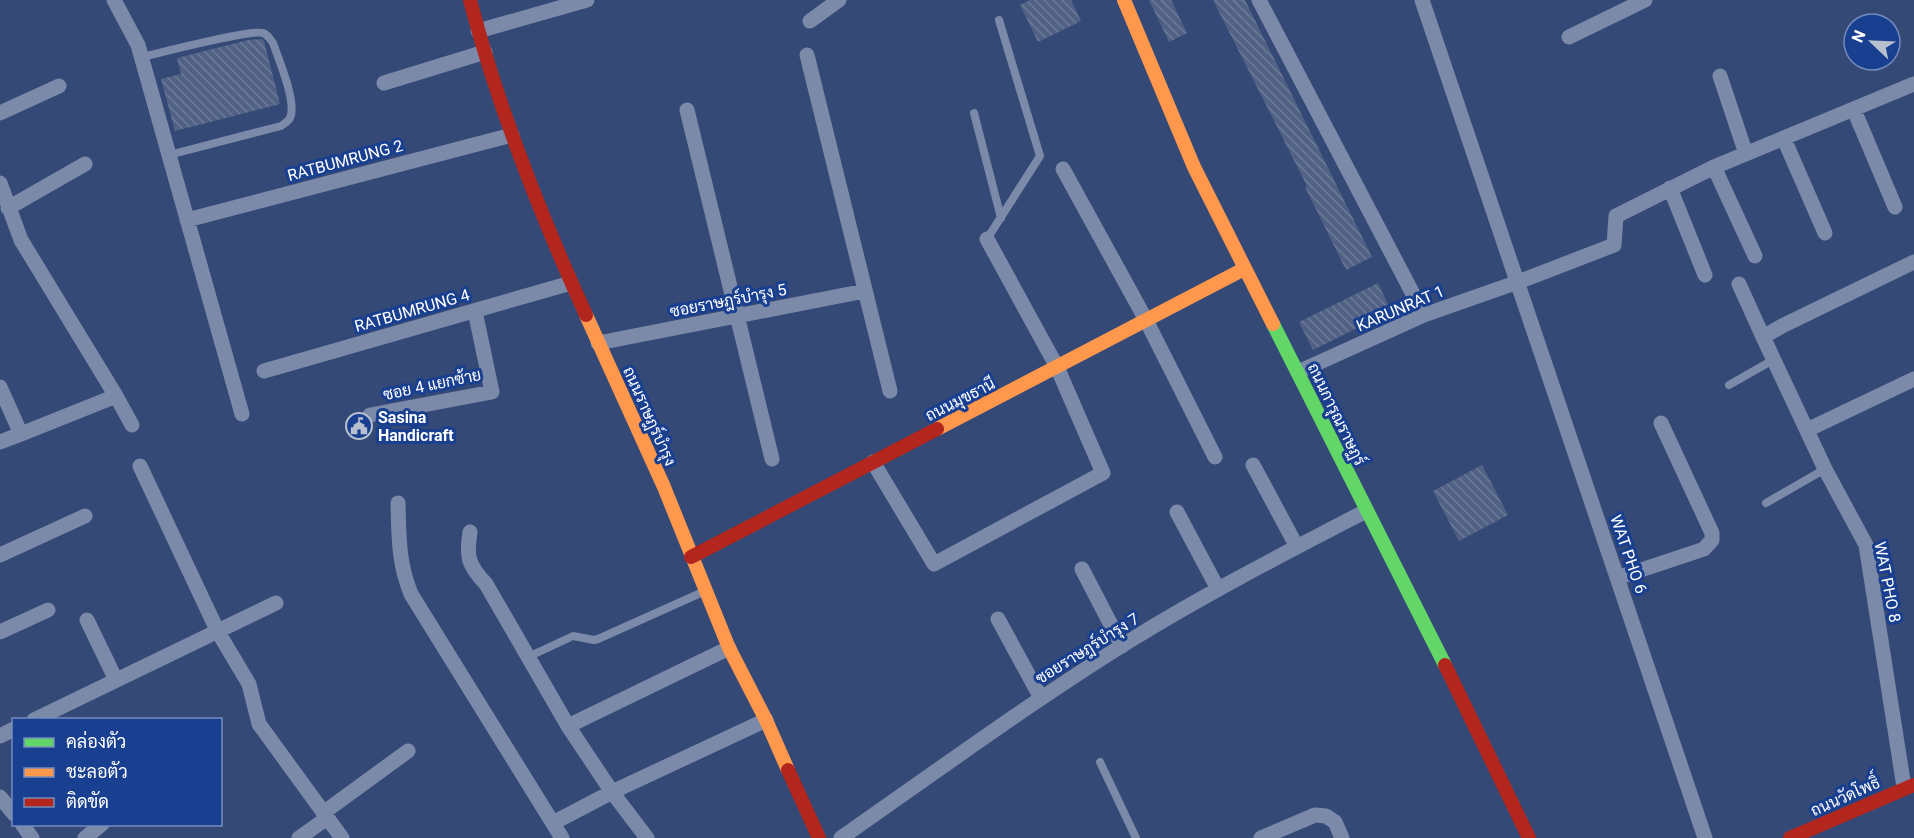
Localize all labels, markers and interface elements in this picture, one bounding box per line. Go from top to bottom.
north arrow [1842,12,1902,72]
text: N [1848,27,1870,45]
street label: RATBUMRUNG 2 [285,136,405,185]
street label: ซอยราษฎร์บำรุง 5 [668,277,788,323]
street label: KARUNRAT 1 [1353,281,1447,335]
street label: RATBUMRUNG 4 [352,285,472,336]
street label: ถนนการุณราษฏร์ [1302,359,1372,470]
street label: ถนนราษฎร์บำรุง [617,362,683,470]
street label: ซอย 4 แยกซ้าย [381,364,483,404]
street label: ถนนมุขธานี [921,372,999,427]
place label: Sasina Handicraft [378,408,454,445]
public building icon: Sasina Handicraft [344,411,374,441]
street label: WAT PHO 6 [1606,512,1651,596]
street label: WAT PHO 8 [1870,540,1905,624]
street label: ซอยราษฎร์บำรุง 7 [1030,606,1144,690]
legend [12,718,222,826]
text: คล่องตัว [66,730,126,752]
text: ชะลอตัว [66,761,128,782]
street label: ถนนวัดโพธิ์ [1806,768,1883,820]
text: ติดขัด [66,791,109,812]

